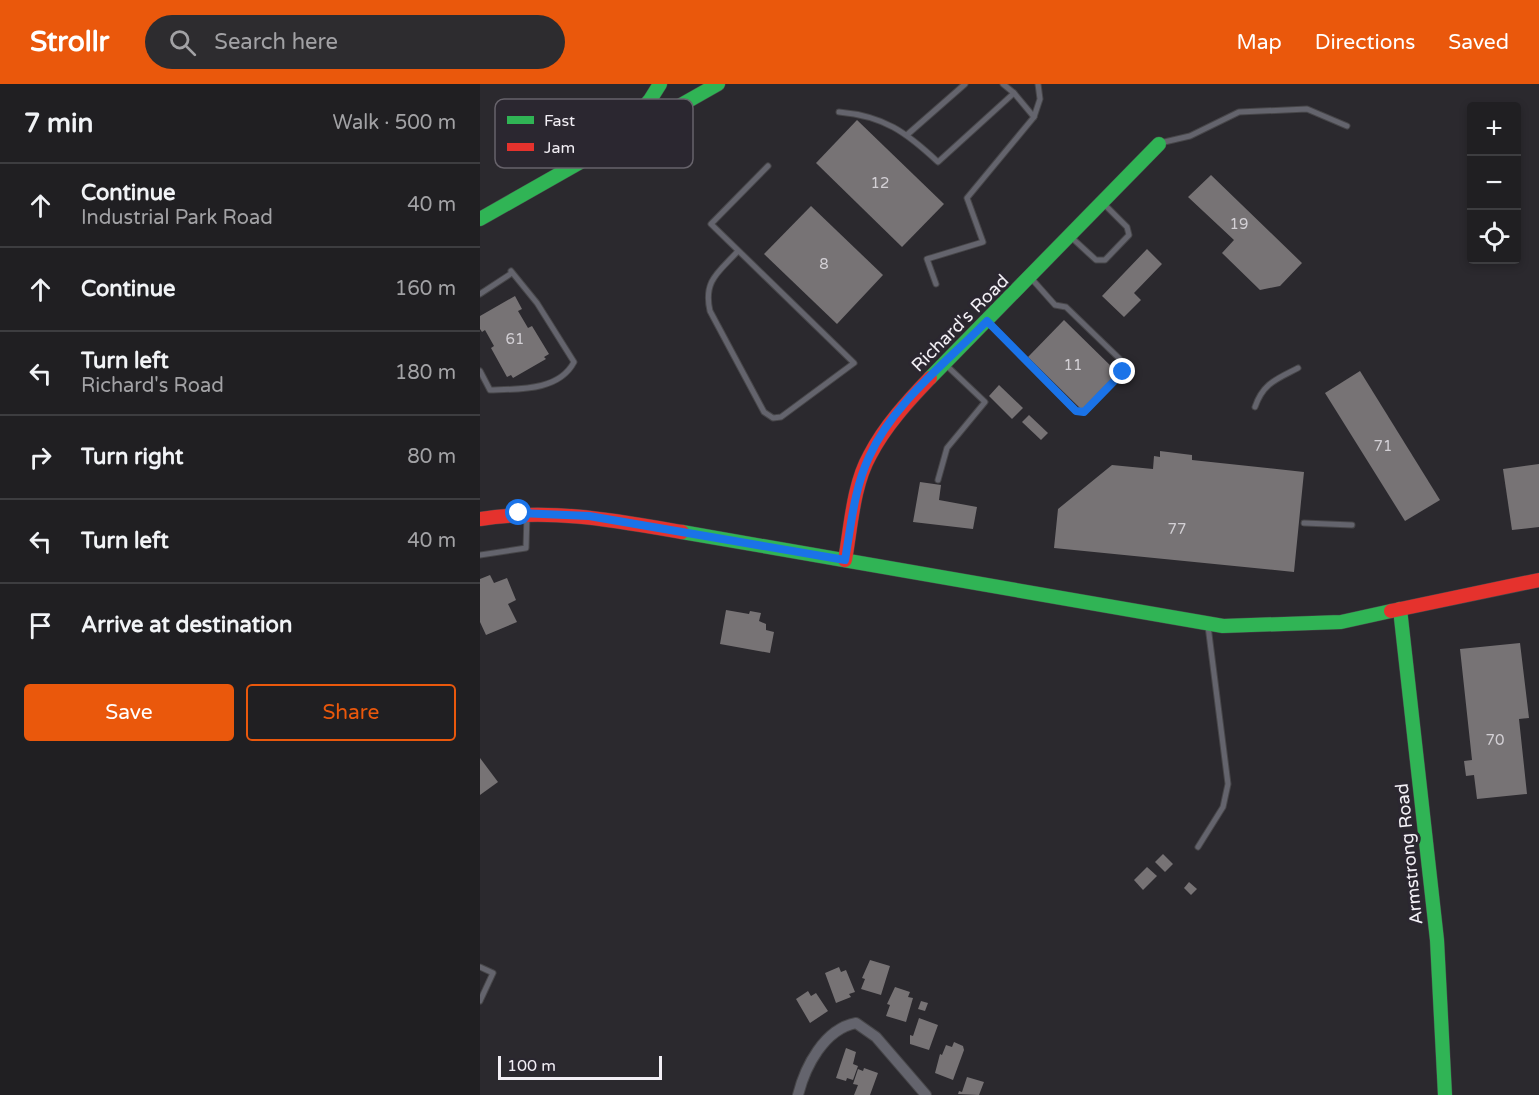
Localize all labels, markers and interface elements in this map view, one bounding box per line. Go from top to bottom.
search box [145,15,565,69]
text: Strollr [30,25,109,59]
icon: search [166,26,199,59]
text: Search here [214,29,338,55]
text: Map [1236,30,1282,55]
text: Directions [1315,30,1415,55]
text: Saved [1448,30,1509,55]
legend [495,99,693,168]
map controls [1467,102,1521,264]
button: + [1467,102,1521,156]
text: 7 min [24,108,93,139]
text: Walk · 500 m [333,111,456,135]
text: Fast [544,111,575,131]
text: Jam [544,138,575,158]
button: − [1467,156,1521,210]
house number: 12 [871,174,889,192]
text: Continue [81,180,176,206]
icon: ahead [24,189,57,222]
text: 40 m [407,193,456,217]
text: Industrial Park Road [81,206,273,230]
button: locate [1467,210,1521,264]
house number: 19 [1230,215,1248,233]
house number: 8 [819,255,829,273]
street label: Richard's Road [907,270,1013,376]
icon: ahead [24,273,57,306]
text: Continue [81,276,176,302]
text: 160 m [395,277,456,301]
house number: 61 [506,330,524,348]
text: Turn left [81,348,169,374]
house number: 11 [1064,356,1082,374]
icon: left [24,357,57,390]
route end [1109,358,1135,384]
text: 180 m [395,361,456,385]
text: Richard's Road [81,374,224,398]
house number: 71 [1374,437,1392,455]
icon: right [24,441,57,474]
text: Turn right [81,444,183,470]
text: 80 m [407,445,456,469]
route start [505,499,531,525]
house number: 77 [1168,520,1186,538]
icon: left [24,525,57,558]
text: Turn left [81,528,169,554]
text: 40 m [407,529,456,553]
icon: arrive [24,609,57,642]
text: Arrive at destination [81,612,292,638]
button: Save [24,684,234,741]
button: Share [246,684,456,741]
house number: 70 [1486,731,1504,749]
street label: Armstrong Road [1391,782,1427,926]
scale bar [498,1053,662,1080]
text: 100 m [507,1056,556,1076]

